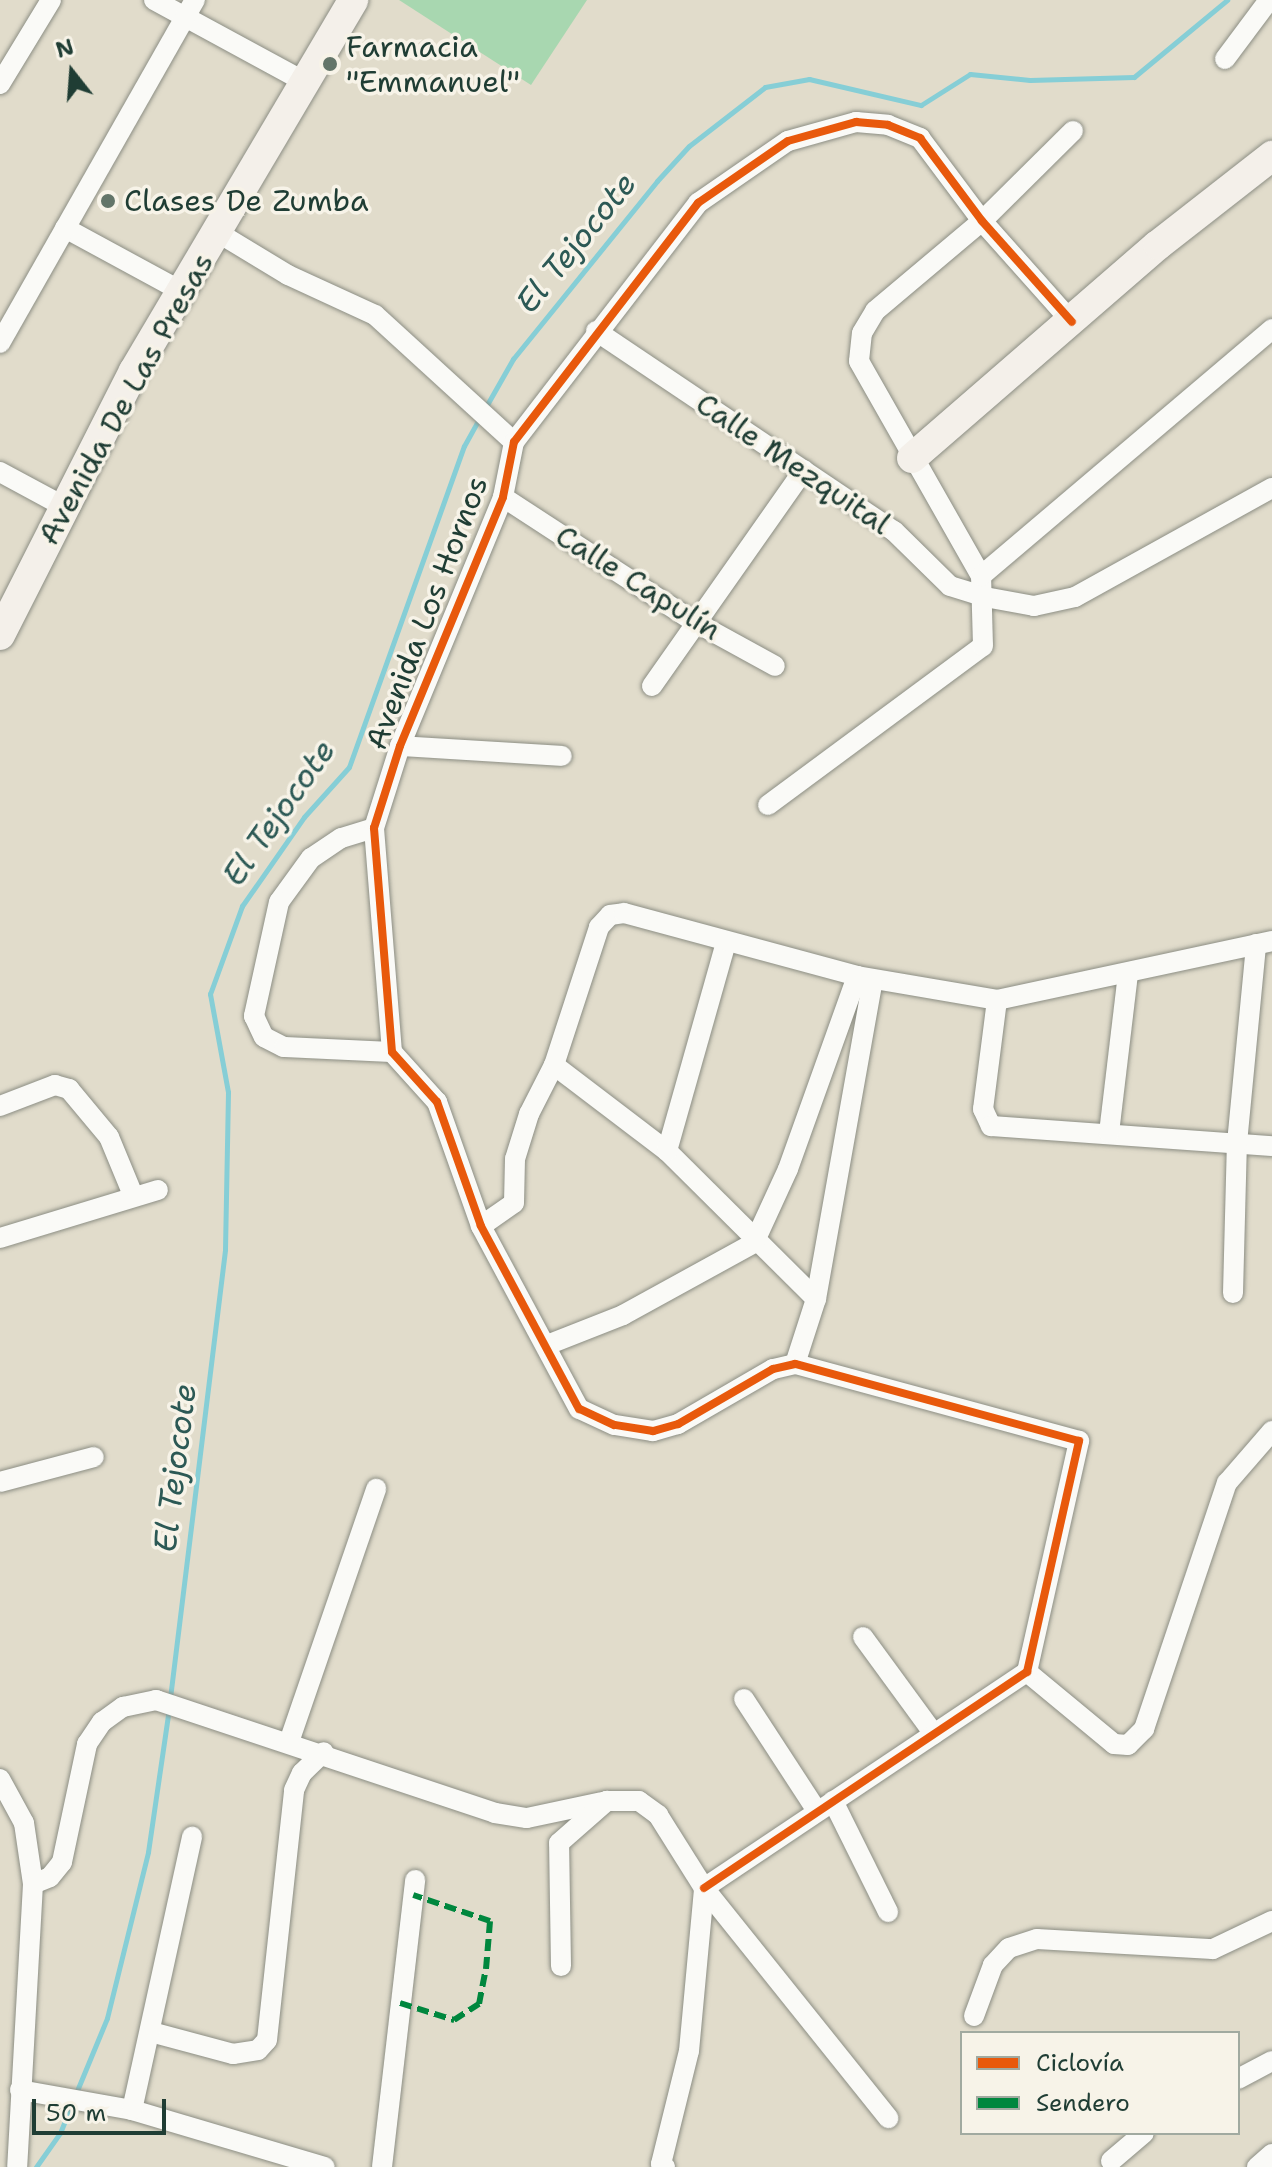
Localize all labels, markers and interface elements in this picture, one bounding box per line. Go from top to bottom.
place label: Farmacia "Emmanuel" [346,29,520,100]
north arrow [32,32,112,112]
text: N [52,32,77,65]
marker: Farmacia "Emmanuel" [321,55,339,73]
water label: El Tejocote [508,165,644,321]
place label: Clases De Zumba [124,183,369,219]
marker: Clases De Zumba [99,192,117,210]
street label: Avenida De Las Presas [31,247,221,551]
street label: Calle Mezquital [689,386,897,542]
street label: Avenida Los Hornos [358,471,496,755]
street label: Calle Capulín [549,518,727,648]
water label: El Tejocote [215,733,343,893]
water label: El Tejocote [146,1382,204,1554]
legend [960,2031,1240,2135]
text: Ciclovía [1036,2047,1124,2079]
scale bar [36,2083,170,2133]
text: Sendero [1036,2087,1130,2119]
text: 50 m [46,2097,106,2129]

